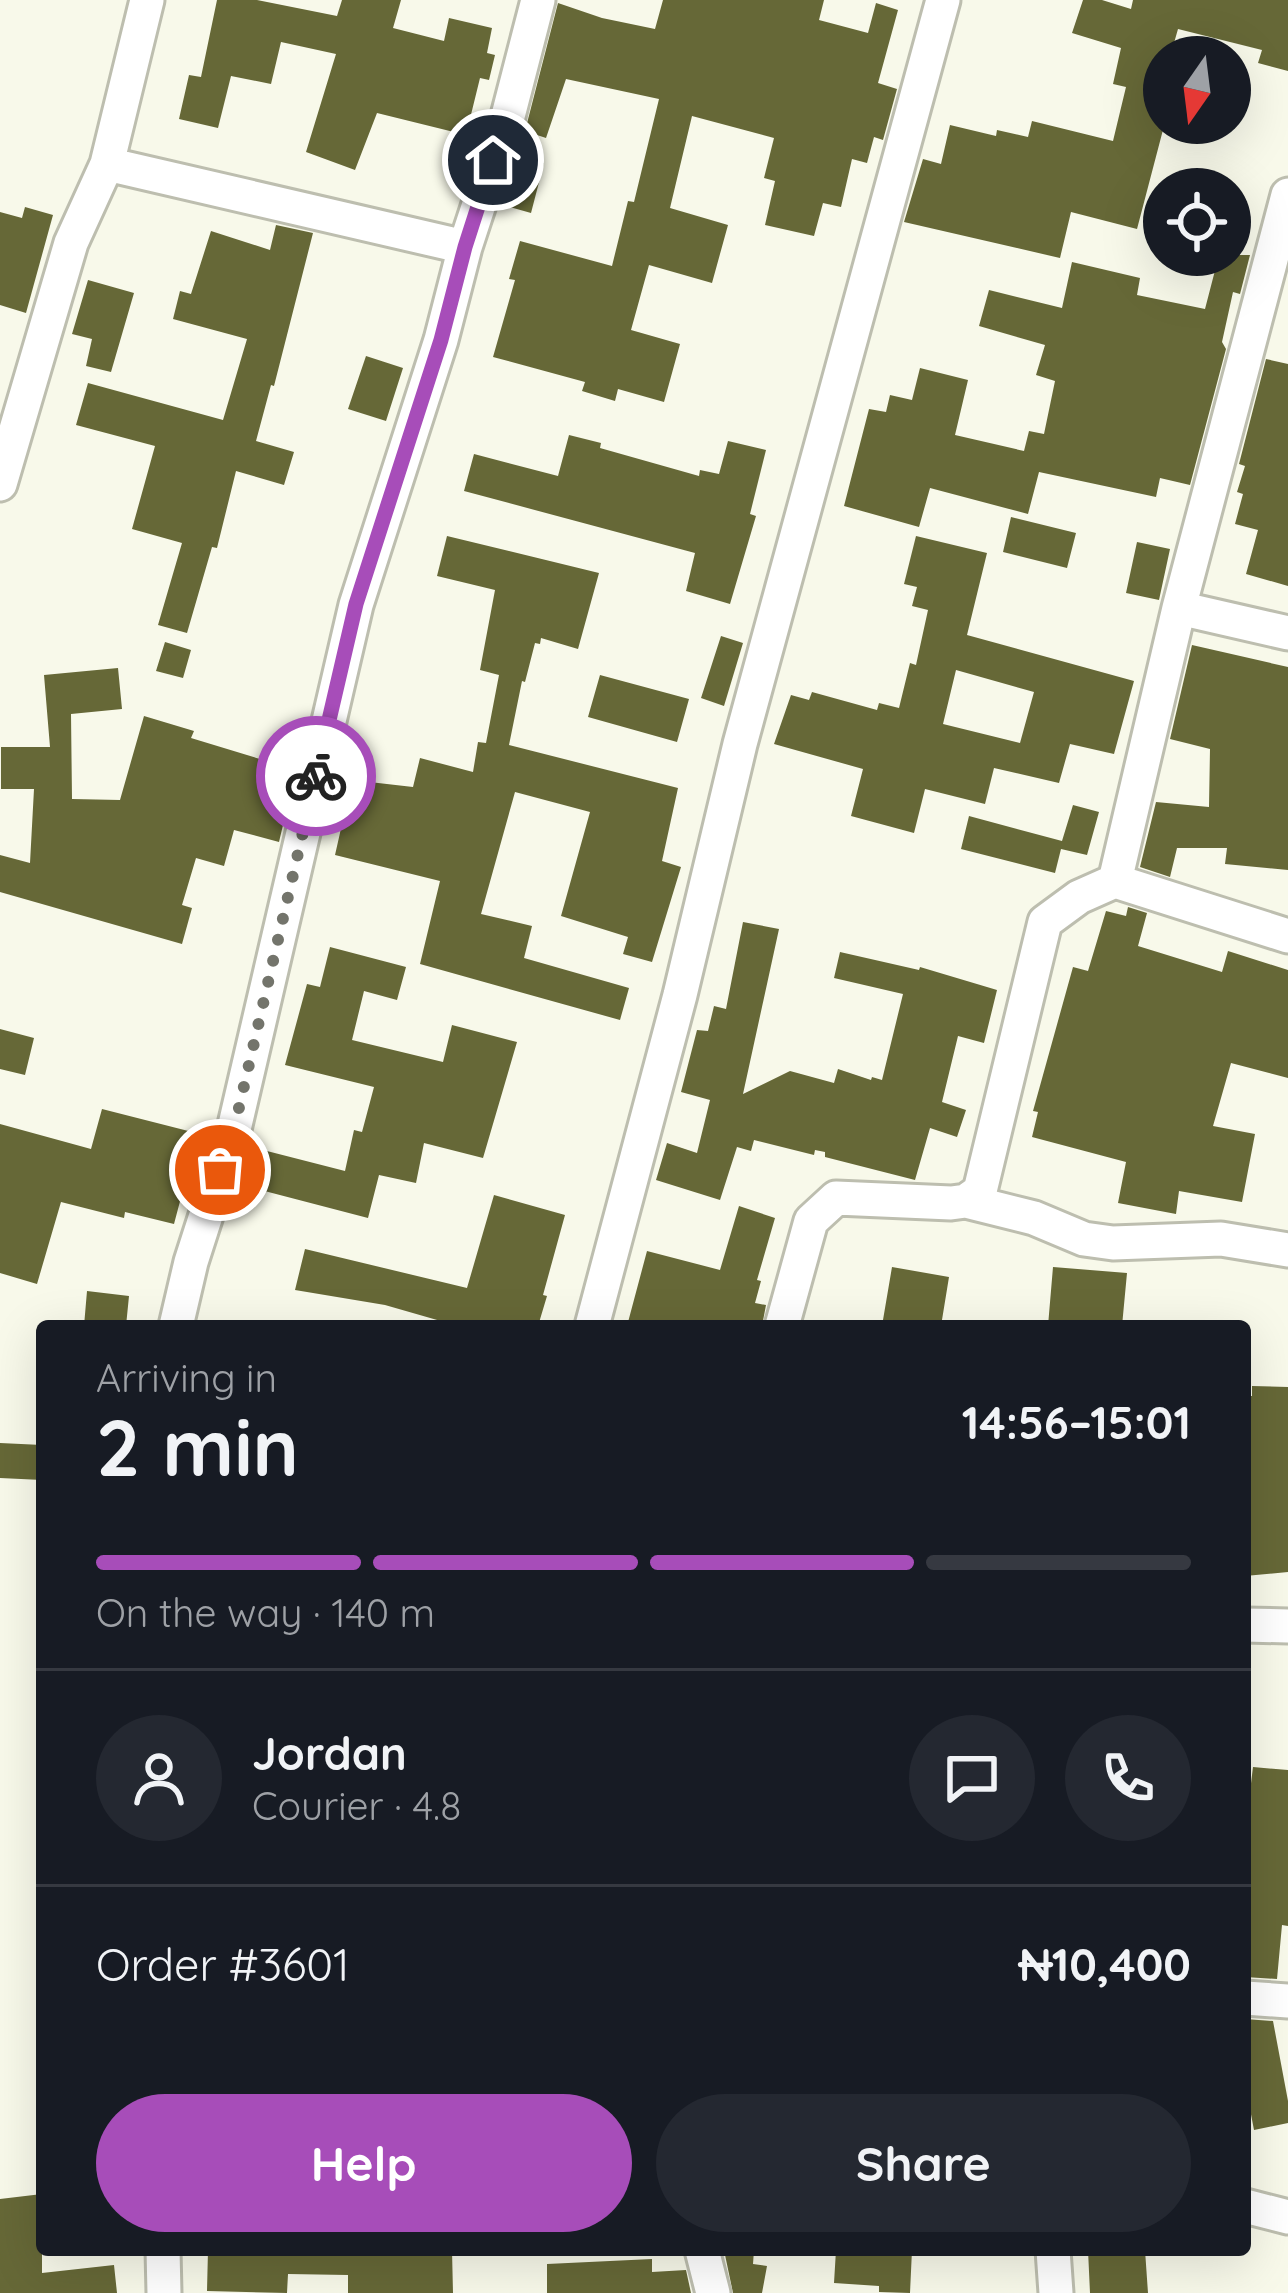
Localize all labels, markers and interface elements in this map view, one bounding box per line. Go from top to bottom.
north arrow [1143,36,1251,144]
map controls [1143,36,1251,276]
pin [442,109,544,211]
icon: home [460,127,526,193]
button: locate [1143,168,1251,276]
courier [256,716,376,836]
icon: bike [283,743,349,809]
pin [169,1119,271,1221]
icon: bag [187,1137,253,1203]
text: Arriving in [96,1353,277,1402]
text: 14:56–15:01 [962,1394,1191,1450]
text: 2 min [96,1398,299,1496]
text: On the way · 140 m [96,1588,435,1637]
button: person [96,1715,222,1841]
button: chat [909,1715,1035,1841]
button: phone [1065,1715,1191,1841]
text: Jordan [252,1725,407,1781]
text: Courier · 4.8 [252,1781,461,1830]
text: Order #3601 [96,1936,350,1992]
text: ₦10,400 [1019,1936,1191,1992]
button: Help [96,2094,632,2232]
button: Share [656,2094,1191,2232]

